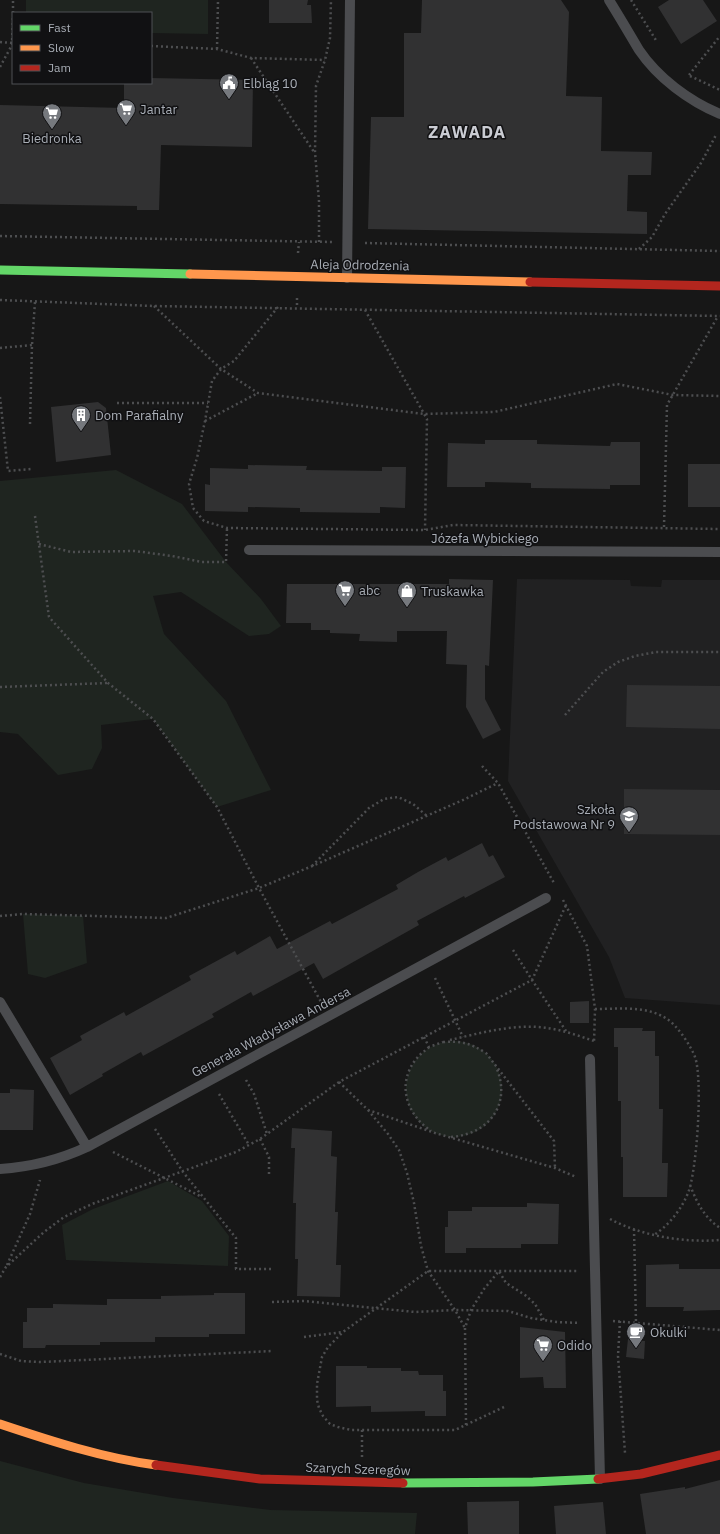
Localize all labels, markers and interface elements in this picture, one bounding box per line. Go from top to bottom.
legend [12,12,152,84]
text: Fast [48,20,71,35]
text: Slow [48,40,74,55]
text: Jam [48,60,71,75]
public building icon: Elbląg 10 [218,72,240,100]
place label: Elbląg 10 [243,75,298,92]
supermarket icon: Jantar [115,98,137,126]
place label: Jantar [140,101,177,118]
supermarket icon: Biedronka [41,102,63,130]
district label: ZAWADA [428,121,506,143]
place label: Biedronka [22,130,82,147]
street label: Aleja Odrodzenia [310,256,410,274]
building icon: Dom Parafialny [70,404,92,432]
place label: Dom Parafialny [95,407,184,424]
street label: Józefa Wybickiego [431,530,539,547]
supermarket icon: abc [334,579,356,607]
shop icon: Truskawka [396,580,418,608]
place label: abc [359,582,380,599]
place label: Truskawka [421,583,484,600]
place label: Szkoła Podstawowa Nr 9 [513,801,615,833]
school or university icon: Szkoła Podstawowa Nr 9 [618,805,640,833]
street label: Generała Władysława Andersa [189,983,353,1081]
cafe icon: Okulki [625,1321,647,1349]
place label: Okulki [650,1324,687,1341]
supermarket icon: Odido [532,1334,554,1362]
place label: Odido [557,1337,592,1354]
street label: Szarych Szeregów [305,1459,411,1479]

